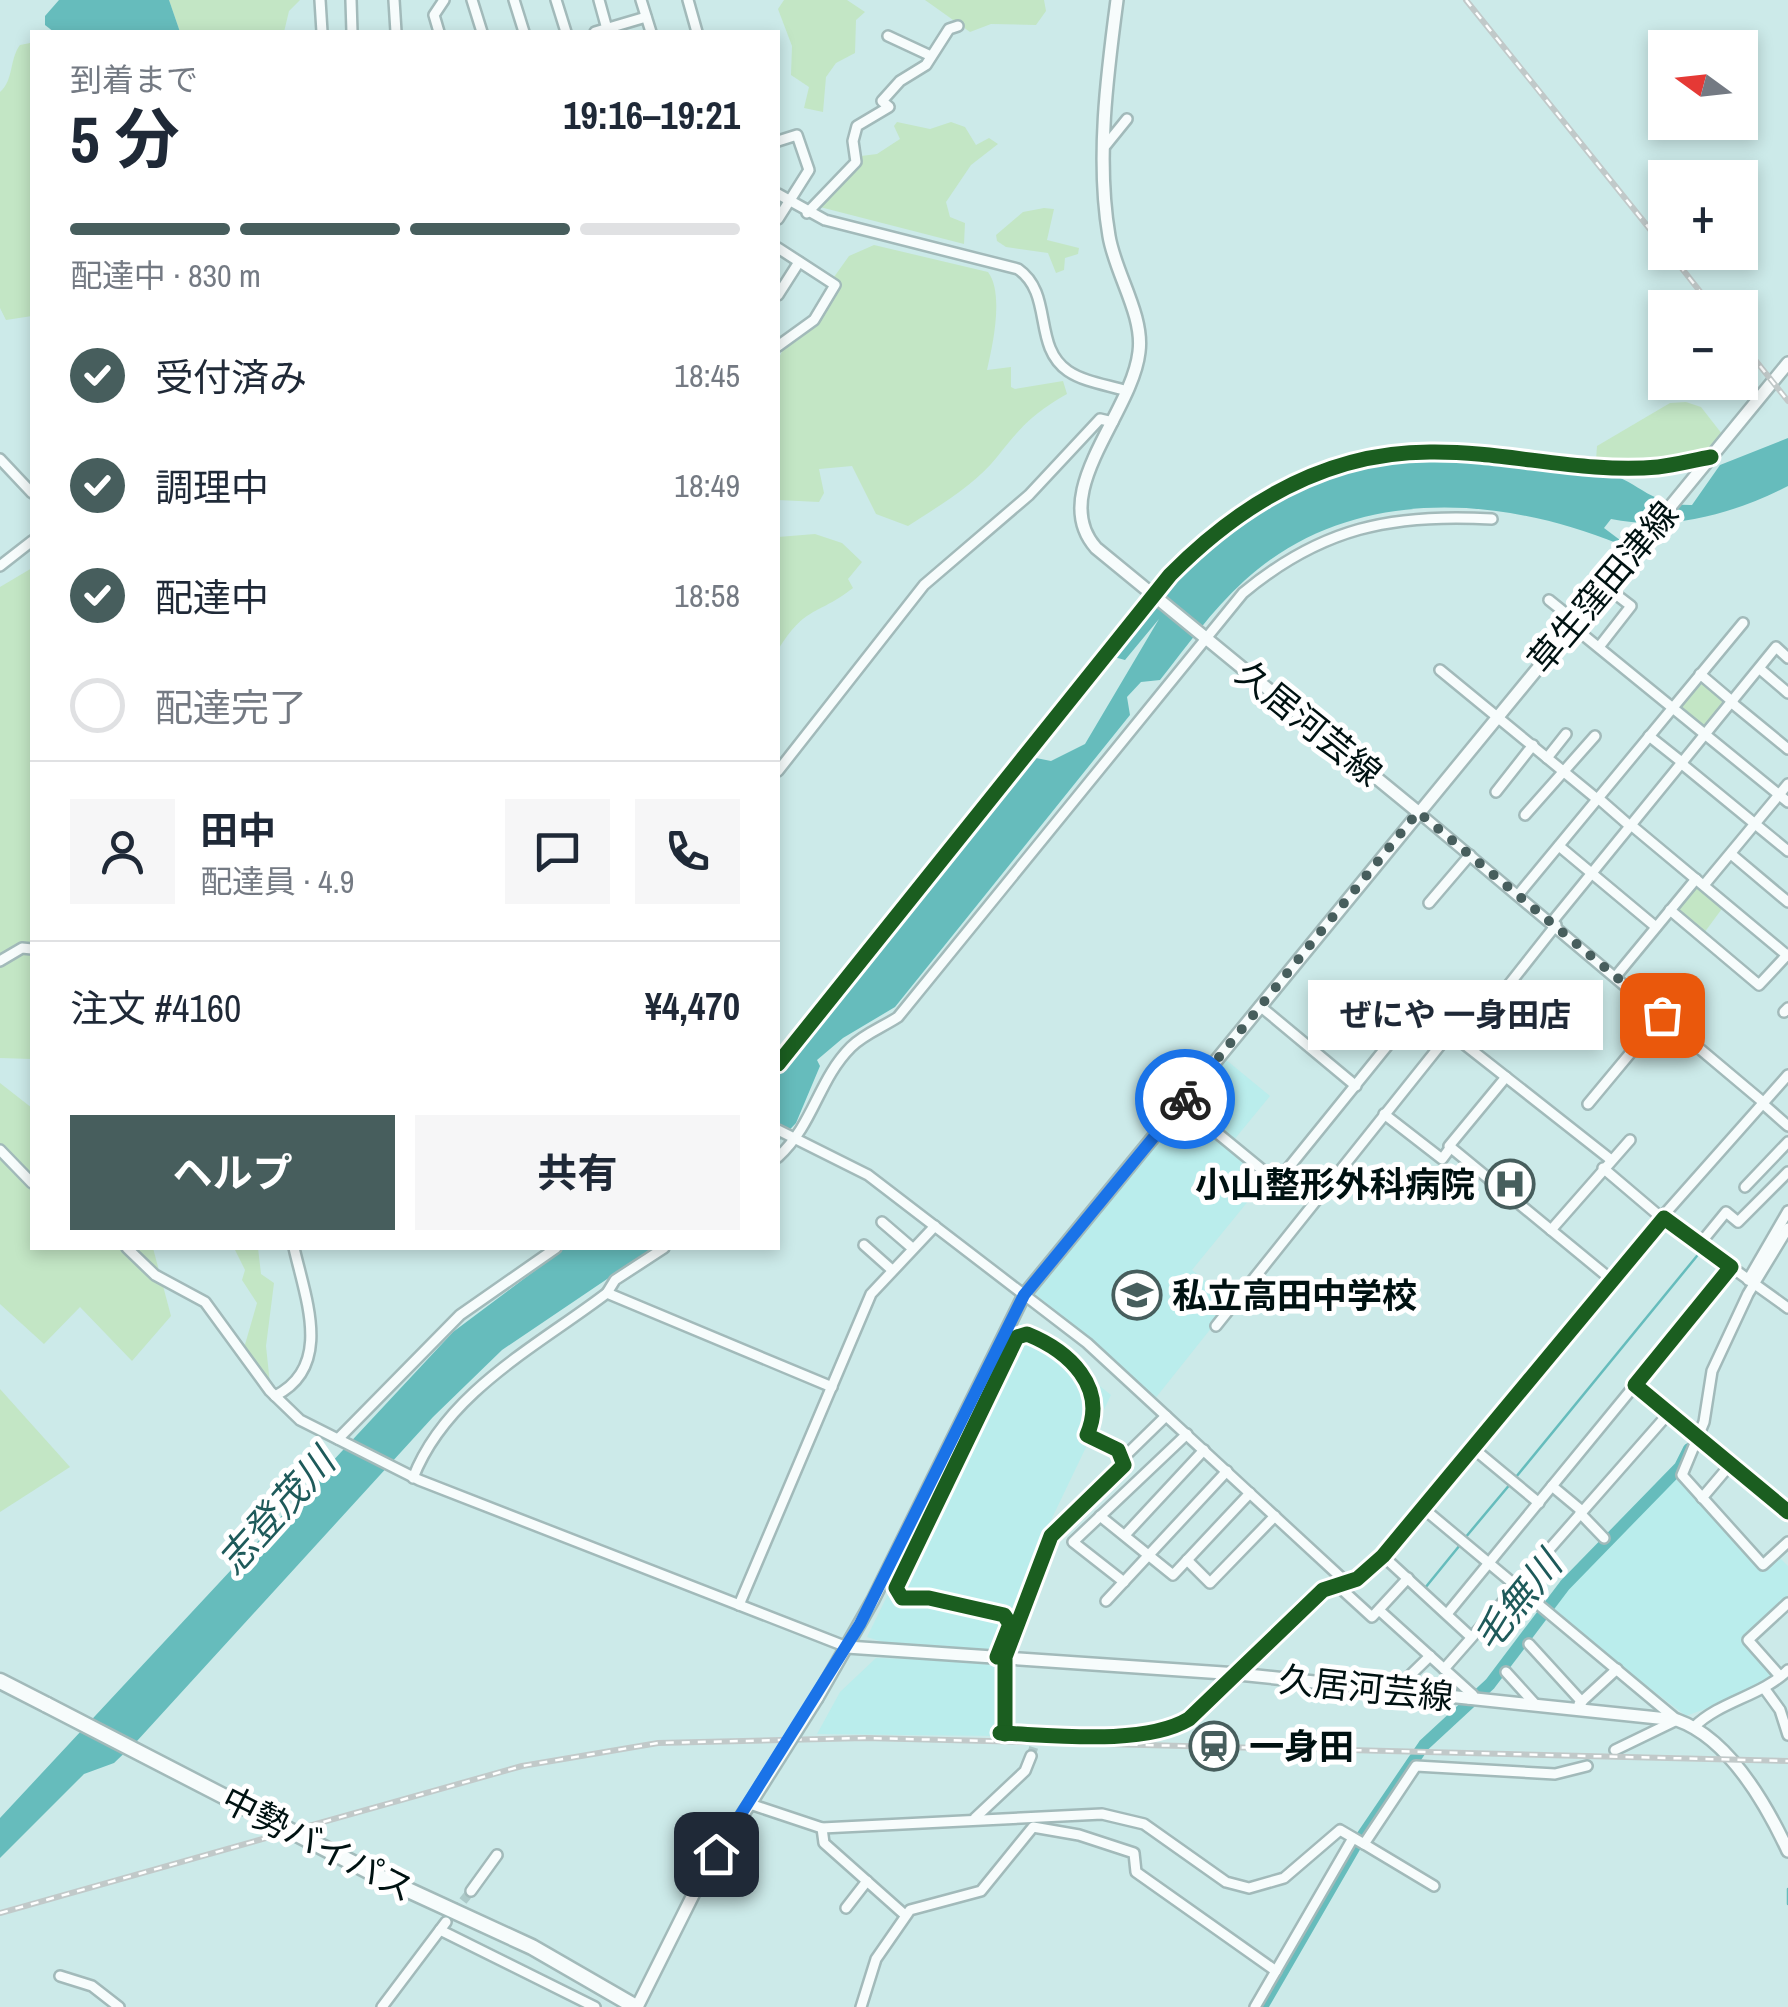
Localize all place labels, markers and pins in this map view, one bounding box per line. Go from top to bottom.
pin [1620,973,1705,1058]
callout: ぜにや 一身田店 [1307,980,1602,1050]
hospital icon: 小山整形外科病院 [1484,1158,1536,1210]
place label: 小山整形外科病院 [1195,1161,1475,1208]
school or university icon: 私立高田中学校 [1111,1269,1163,1321]
place label: 私立高田中学校 [1172,1272,1417,1319]
station icon: 一身田 [1188,1720,1240,1772]
place label: 一身田 [1249,1723,1354,1770]
pin [674,1812,759,1897]

